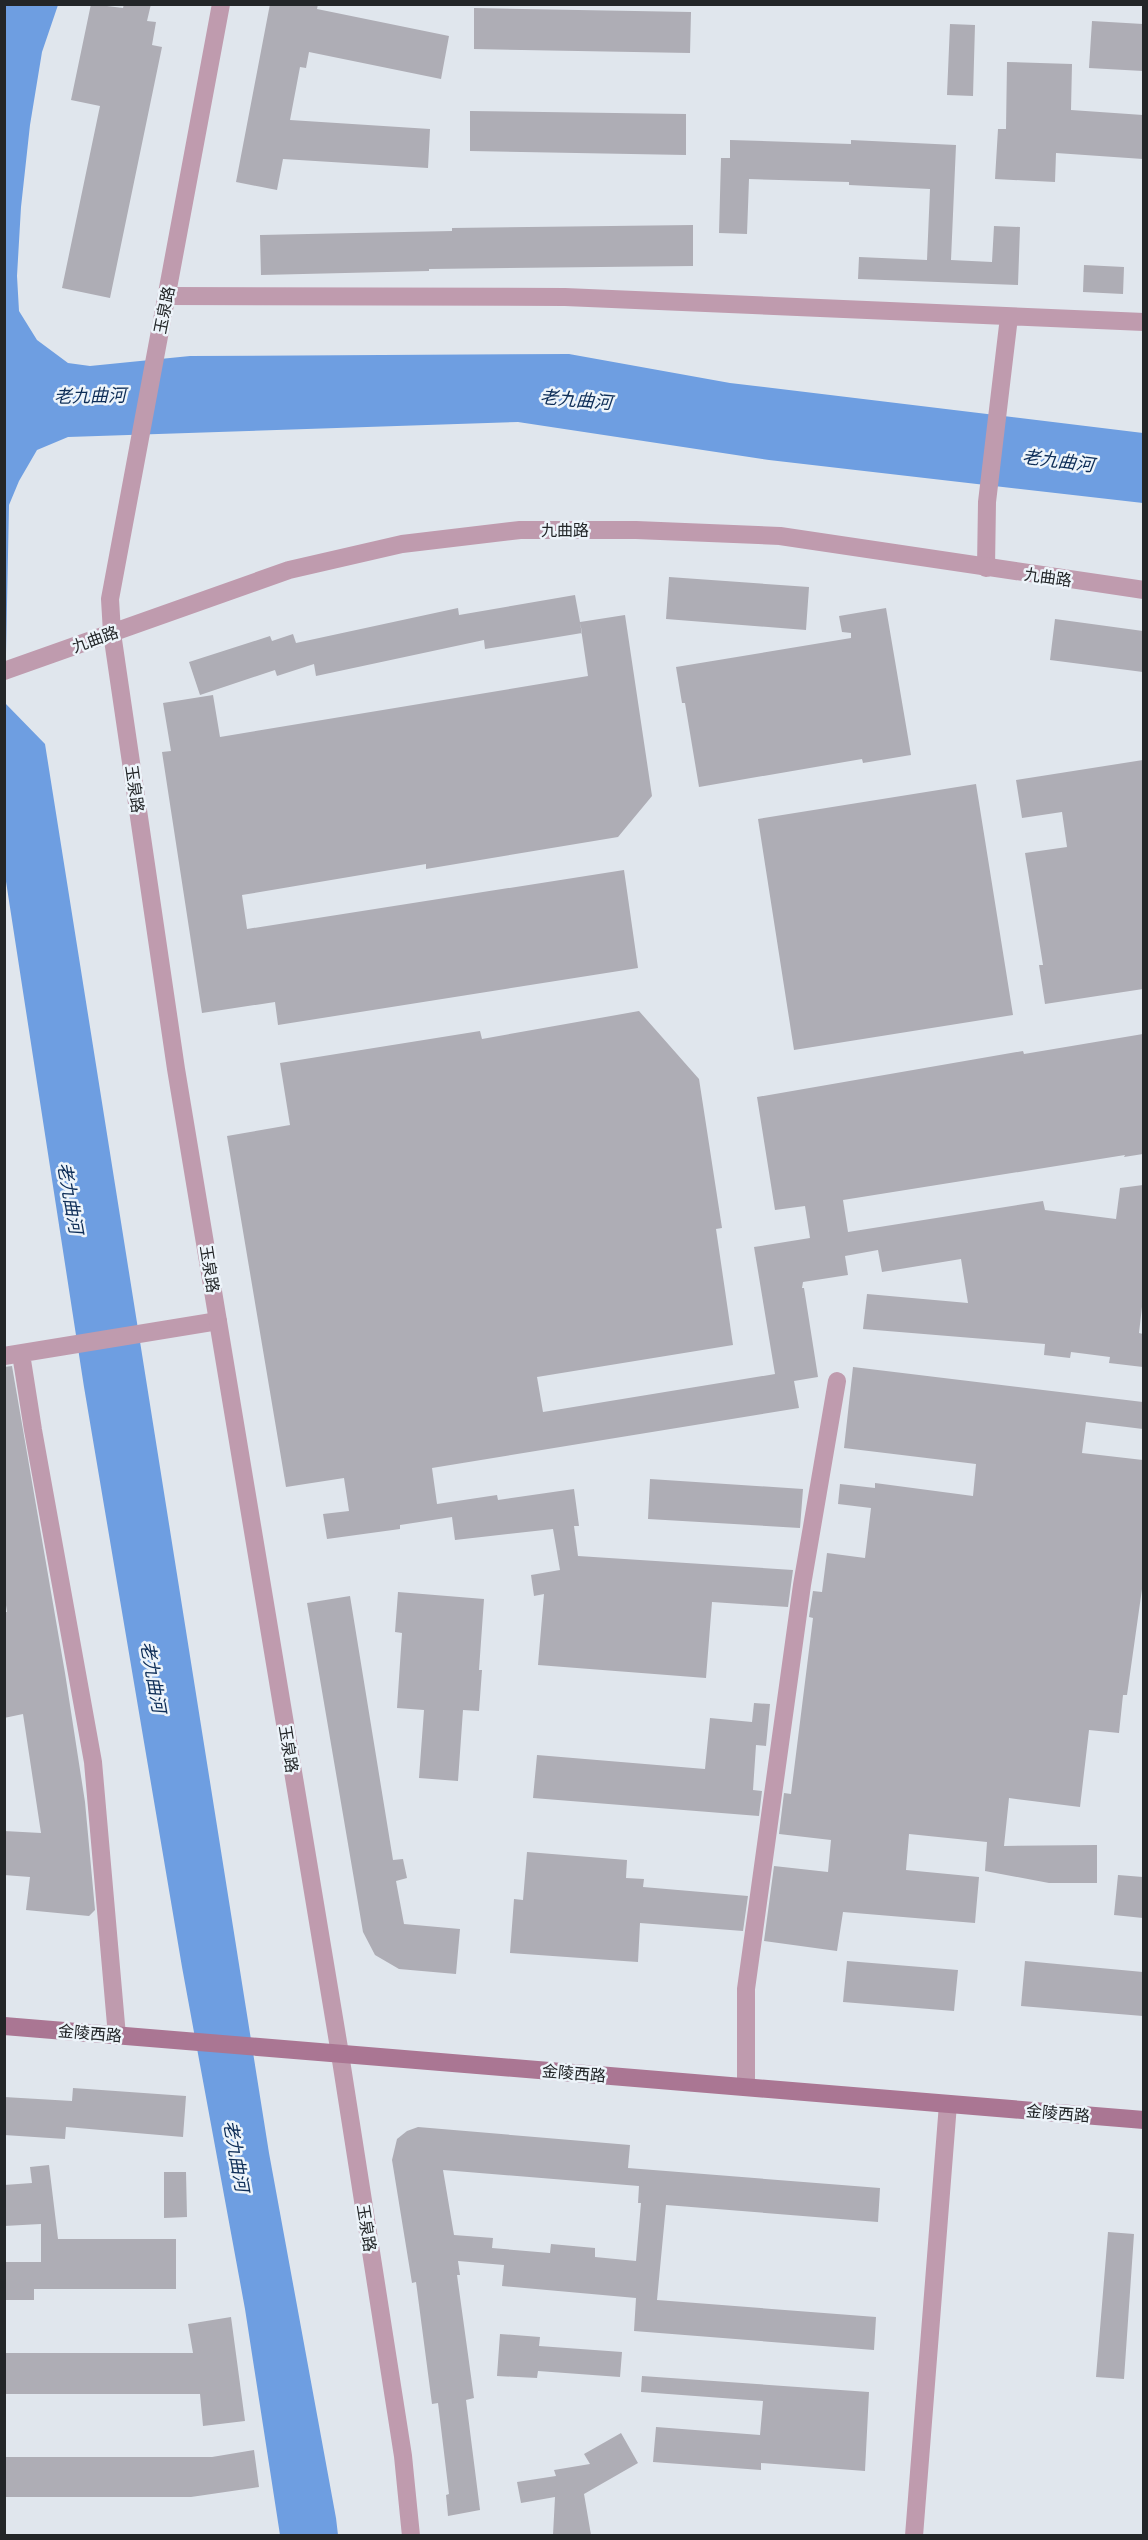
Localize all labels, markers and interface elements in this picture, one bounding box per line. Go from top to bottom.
street label: 玉泉路 [151,285,178,335]
water label: 老九曲河 [54,384,129,407]
water label: 老九曲河 [539,386,616,413]
water label: 老九曲河 [1021,446,1098,476]
street label: 九曲路 [541,521,589,540]
street label: 九曲路 [1023,565,1073,590]
street label: 九曲路 [69,622,121,657]
street label: 玉泉路 [122,764,147,814]
water label: 老九曲河 [54,1161,88,1238]
street label: 玉泉路 [196,1244,223,1294]
water label: 老九曲河 [137,1640,171,1717]
street label: 玉泉路 [275,1724,302,1774]
street label: 金陵西路 [57,2021,123,2046]
street label: 金陵西路 [541,2061,607,2086]
street label: 金陵西路 [1025,2101,1091,2126]
water label: 老九曲河 [220,2119,254,2196]
street label: 玉泉路 [353,2203,380,2253]

